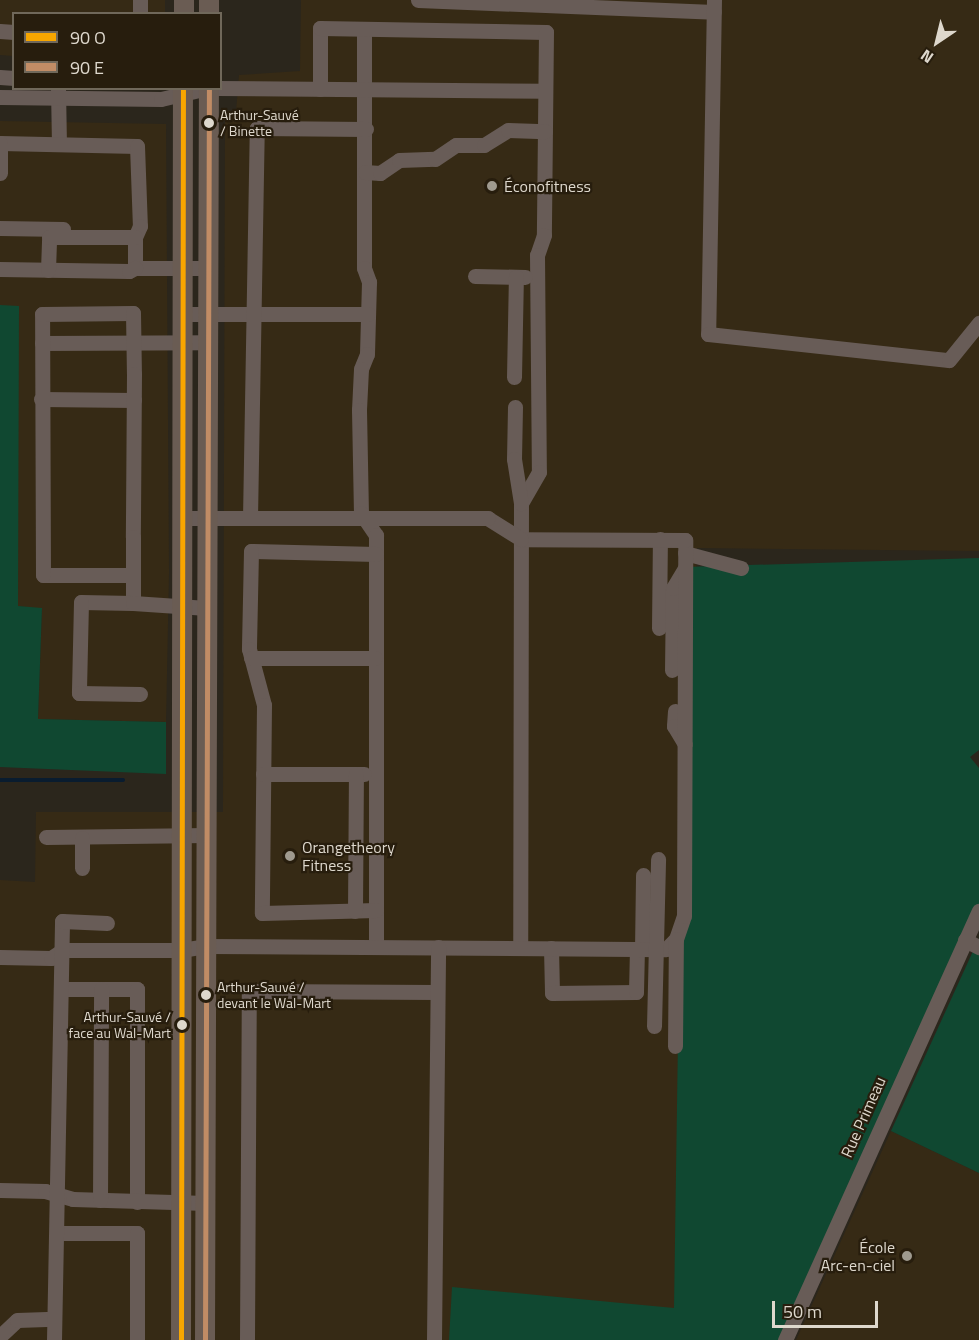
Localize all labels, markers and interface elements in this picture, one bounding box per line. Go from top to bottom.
legend [12,12,222,90]
north arrow [907,12,967,72]
text: 90 O [70,24,106,51]
text: N [915,44,938,70]
text: 90 E [70,54,104,81]
place label: Arthur-Sauvé / Binette [220,107,299,140]
marker: Arthur-Sauvé / Binette [203,117,215,129]
place label: Éconofitness [504,176,591,196]
marker: Éconofitness [485,179,499,193]
place label: Orangetheory Fitness [302,837,395,875]
marker: Orangetheory Fitness [283,849,297,863]
place label: Arthur-Sauvé / devant le Wal-Mart [217,979,331,1012]
marker: Arthur-Sauvé / devant le Wal-Mart [200,989,212,1001]
place label: Arthur-Sauvé / face au Wal-Mart [69,1009,171,1042]
marker: Arthur-Sauvé / face au Wal-Mart [176,1019,188,1031]
street label: Rue Primeau [837,1074,889,1160]
place label: École Arc-en-ciel [821,1237,895,1275]
marker: École Arc-en-ciel [900,1249,914,1263]
scale bar [775,1289,882,1327]
text: 50 m [783,1298,822,1325]

